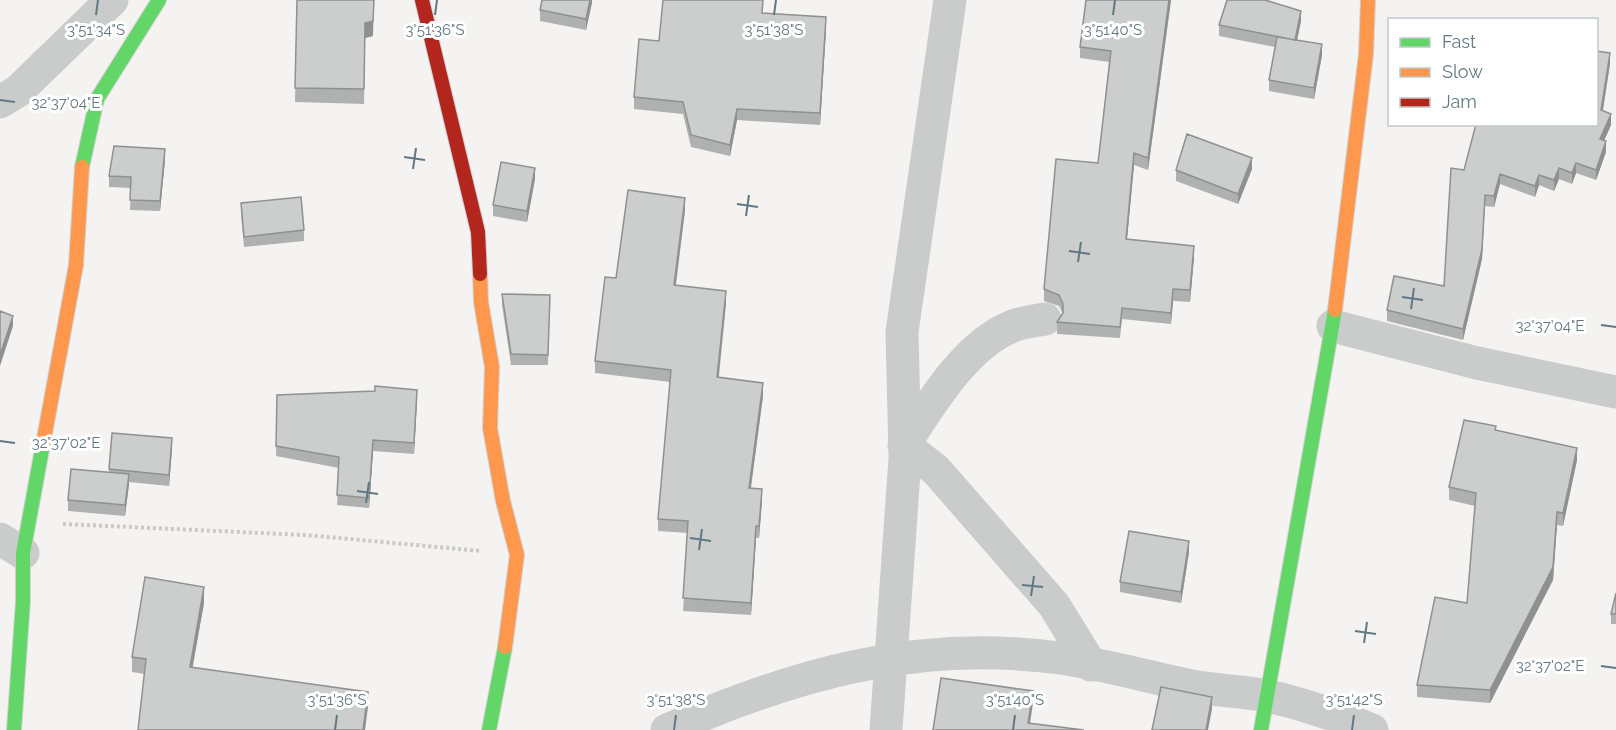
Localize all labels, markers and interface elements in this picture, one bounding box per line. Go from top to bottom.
legend [1388,18,1598,126]
text: 3°51'34"S [67,21,125,39]
text: 3°51'36"S [405,21,465,39]
text: 3°51'38"S [745,21,803,39]
text: 3°51'40"S [1084,21,1142,39]
text: Fast [1442,31,1476,52]
text: Slow [1442,61,1483,82]
text: Jam [1442,91,1477,112]
text: 32°37'04"E [31,94,101,112]
text: 32°37'04"E [1515,317,1585,335]
text: 32°37'02"E [32,434,100,452]
text: 32°37'02"E [1516,657,1584,675]
text: 3°51'36"S [307,691,367,709]
text: 3°51'38"S [647,691,705,709]
text: 3°51'40"S [986,691,1044,709]
text: 3°51'42"S [1326,691,1382,709]

